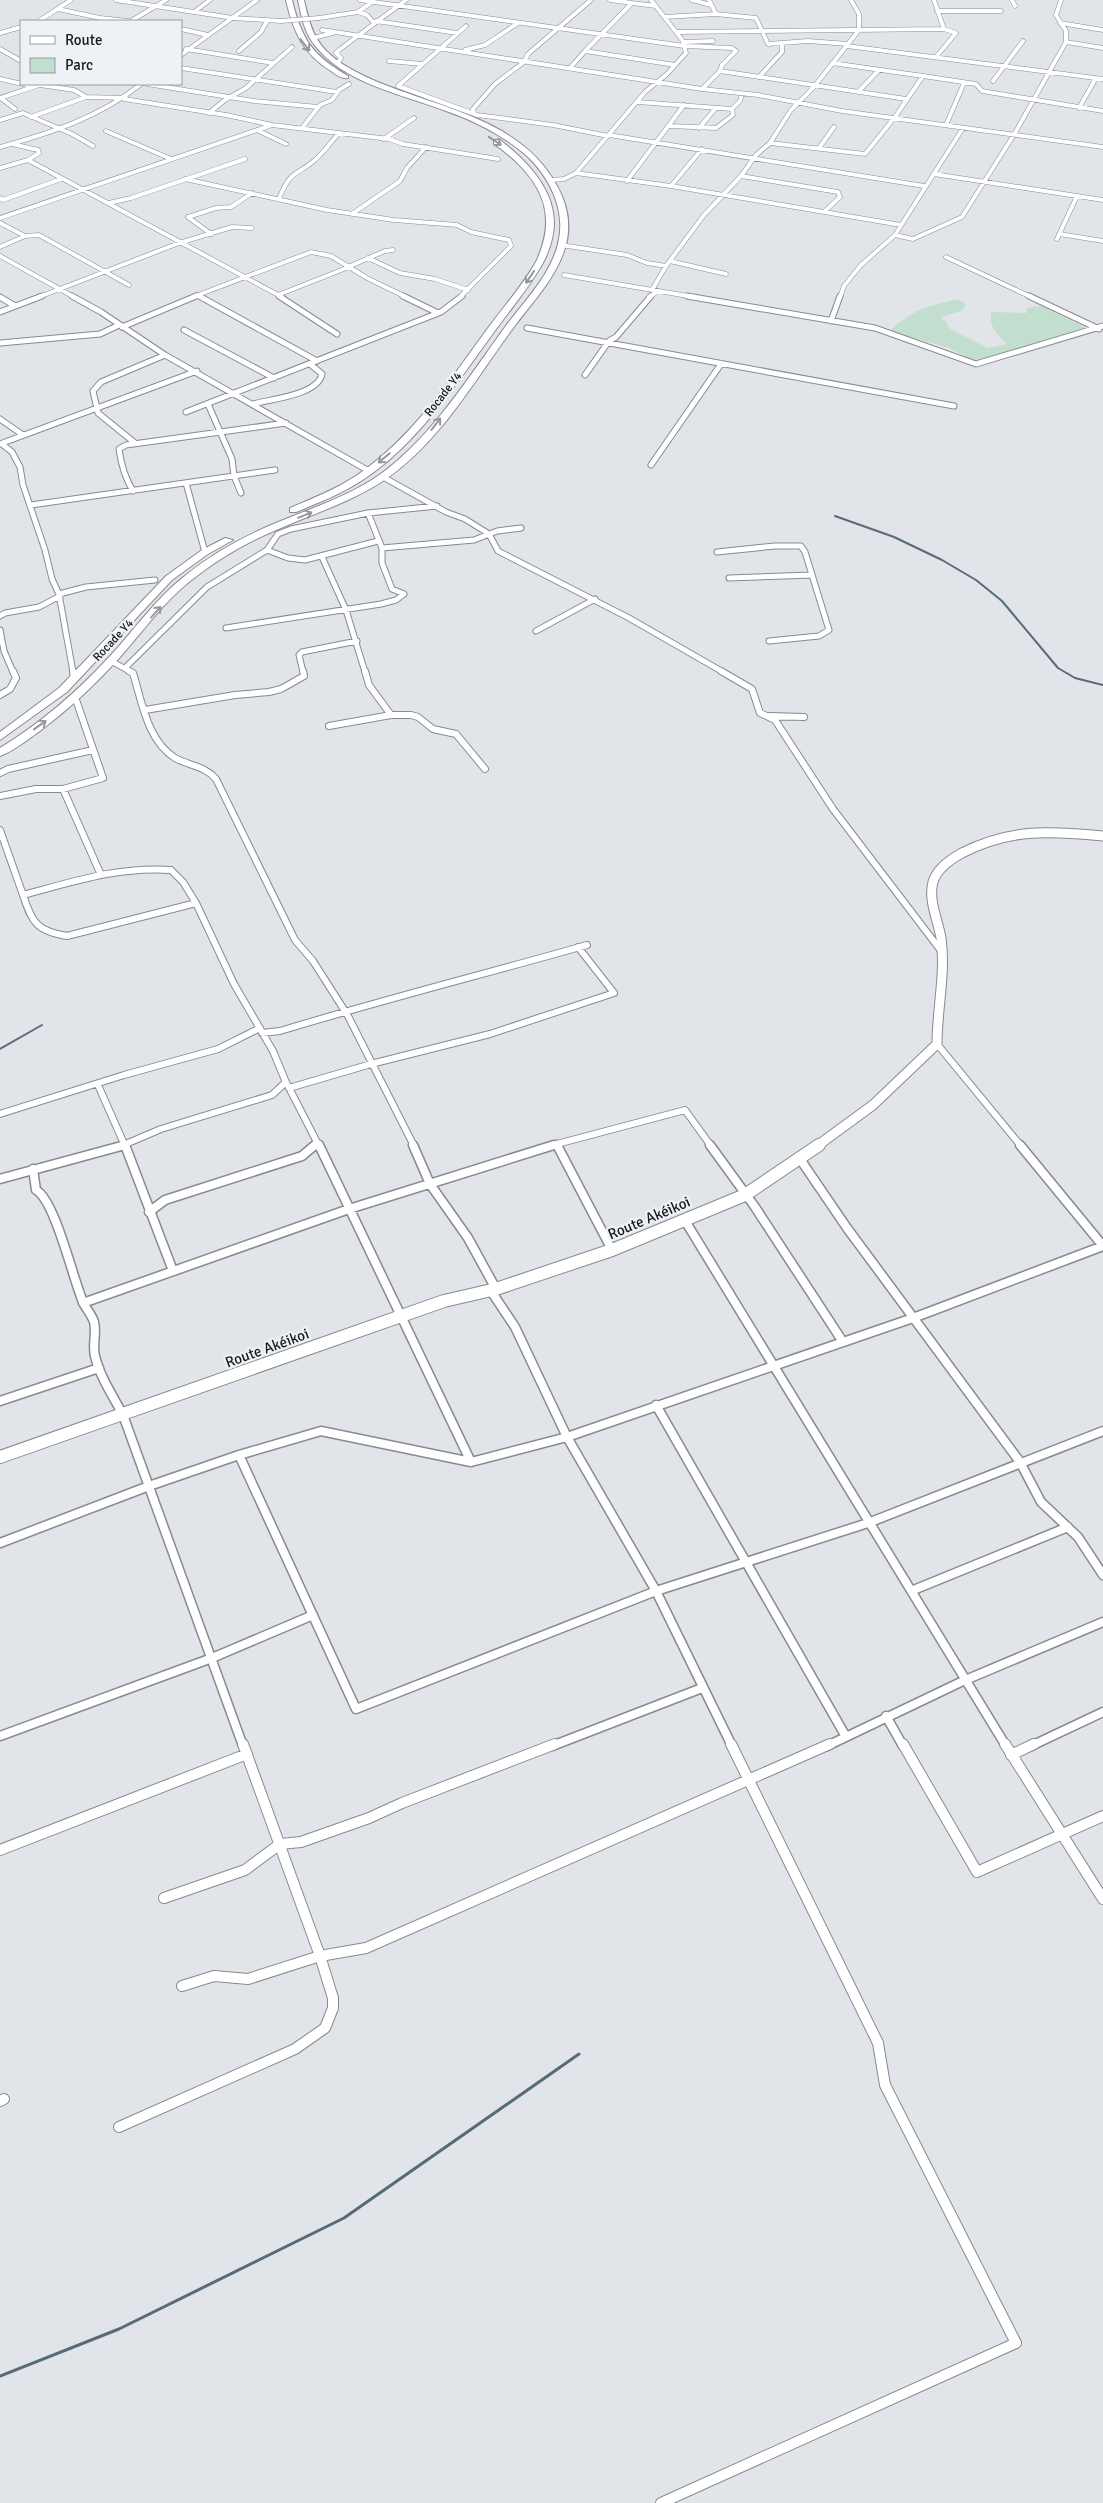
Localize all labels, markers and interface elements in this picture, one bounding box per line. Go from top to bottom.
legend [20,20,182,85]
text: Route [65,31,102,49]
one-way arrow [299,39,310,52]
text: Parc [65,56,93,74]
one-way arrow [488,136,502,146]
one-way arrow [524,270,534,284]
street label: Rocade Y4 [421,369,466,420]
one-way arrow [431,418,442,431]
one-way arrow [378,453,391,464]
one-way arrow [297,510,312,520]
one-way arrow [150,605,162,618]
street label: Rocade Y4 [90,616,137,665]
one-way arrow [33,720,47,730]
street label: Route Akéikoi [605,1193,693,1243]
street label: Route Akéikoi [223,1325,311,1371]

